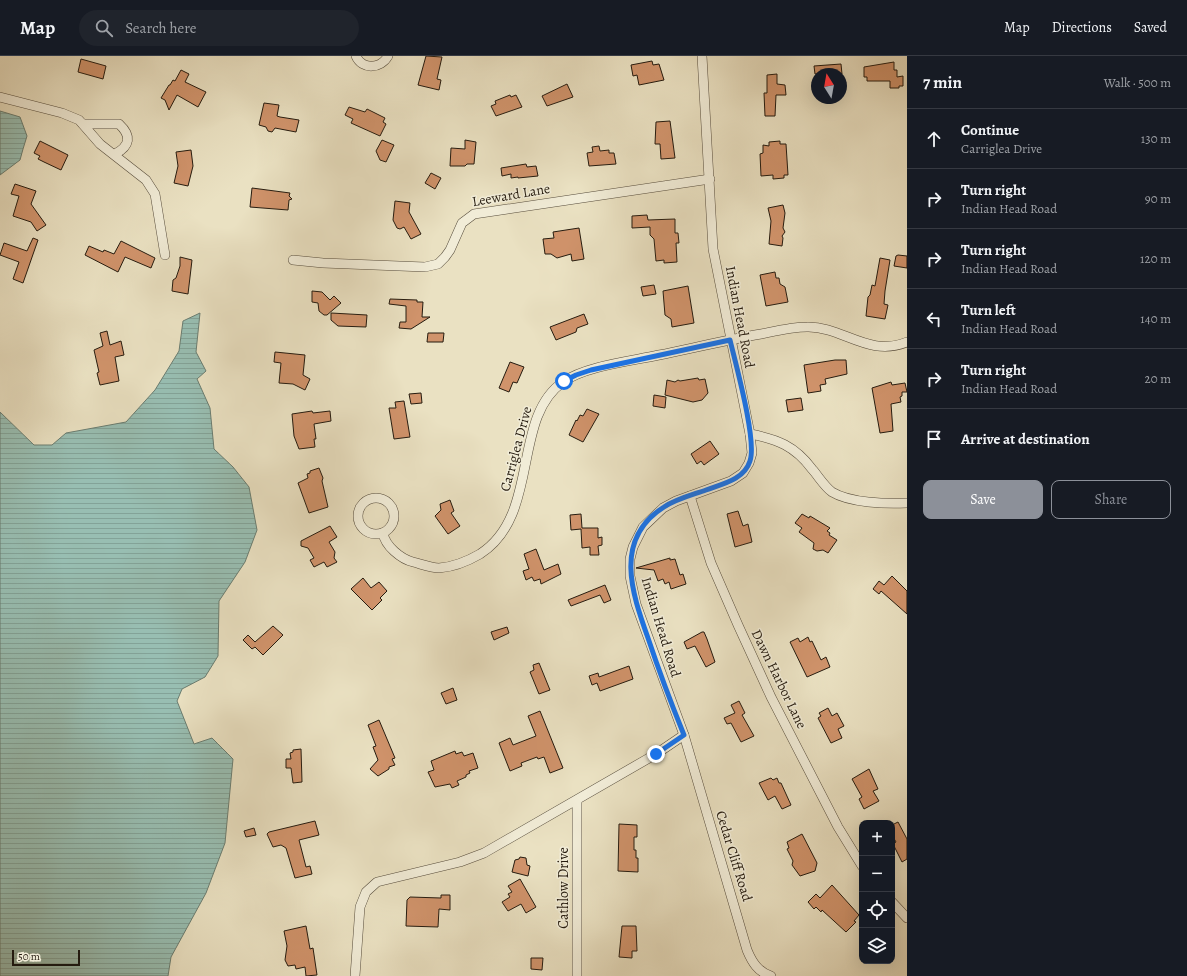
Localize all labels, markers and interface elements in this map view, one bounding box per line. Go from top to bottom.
search box [79,10,359,46]
text: Map [20,15,55,41]
icon: search [93,17,115,39]
text: Search here [125,18,197,38]
text: Map [1004,18,1030,37]
text: Directions [1052,18,1112,37]
text: Saved [1134,18,1167,37]
north arrow [811,68,847,104]
text: 7 min [923,71,962,94]
text: Walk · 500 m [1104,74,1171,91]
text: Continue [961,120,1019,140]
icon: ahead [923,128,945,150]
text: 130 m [1141,130,1171,147]
text: Carriglea Drive [961,140,1042,157]
street label: Leeward Lane [471,179,551,211]
text: Turn right [961,180,1026,200]
icon: right [923,188,945,210]
text: 90 m [1145,190,1171,207]
text: Indian Head Road [961,200,1057,217]
text: Turn right [961,240,1026,260]
icon: right [923,248,945,270]
text: 120 m [1140,250,1171,267]
text: Indian Head Road [961,260,1057,277]
street label: Indian Head Road [721,264,759,370]
text: Turn left [961,300,1016,320]
icon: left [923,308,945,330]
text: 140 m [1140,310,1171,327]
text: Indian Head Road [961,320,1057,337]
text: Turn right [961,360,1026,380]
icon: right [923,368,945,390]
text: 20 m [1145,370,1171,387]
route start [555,372,573,390]
text: Indian Head Road [961,380,1057,397]
street label: Carriglea Drive [496,404,536,494]
icon: arrive [923,428,945,450]
text: Arrive at destination [961,429,1090,449]
button: Save [923,480,1043,519]
button: Share [1051,480,1171,519]
street label: Indian Head Road [637,575,685,680]
street label: Dawn Harbor Lane [747,626,811,732]
route end [647,745,665,763]
street label: Cedar Cliff Road [711,808,757,904]
map controls [859,820,895,964]
button: + [859,820,895,856]
street label: Cathlow Drive [554,847,573,929]
button: − [859,856,895,892]
button: locate [859,892,895,928]
button: layers [859,928,895,964]
scale bar [12,948,80,967]
text: 50 m [18,949,40,964]

